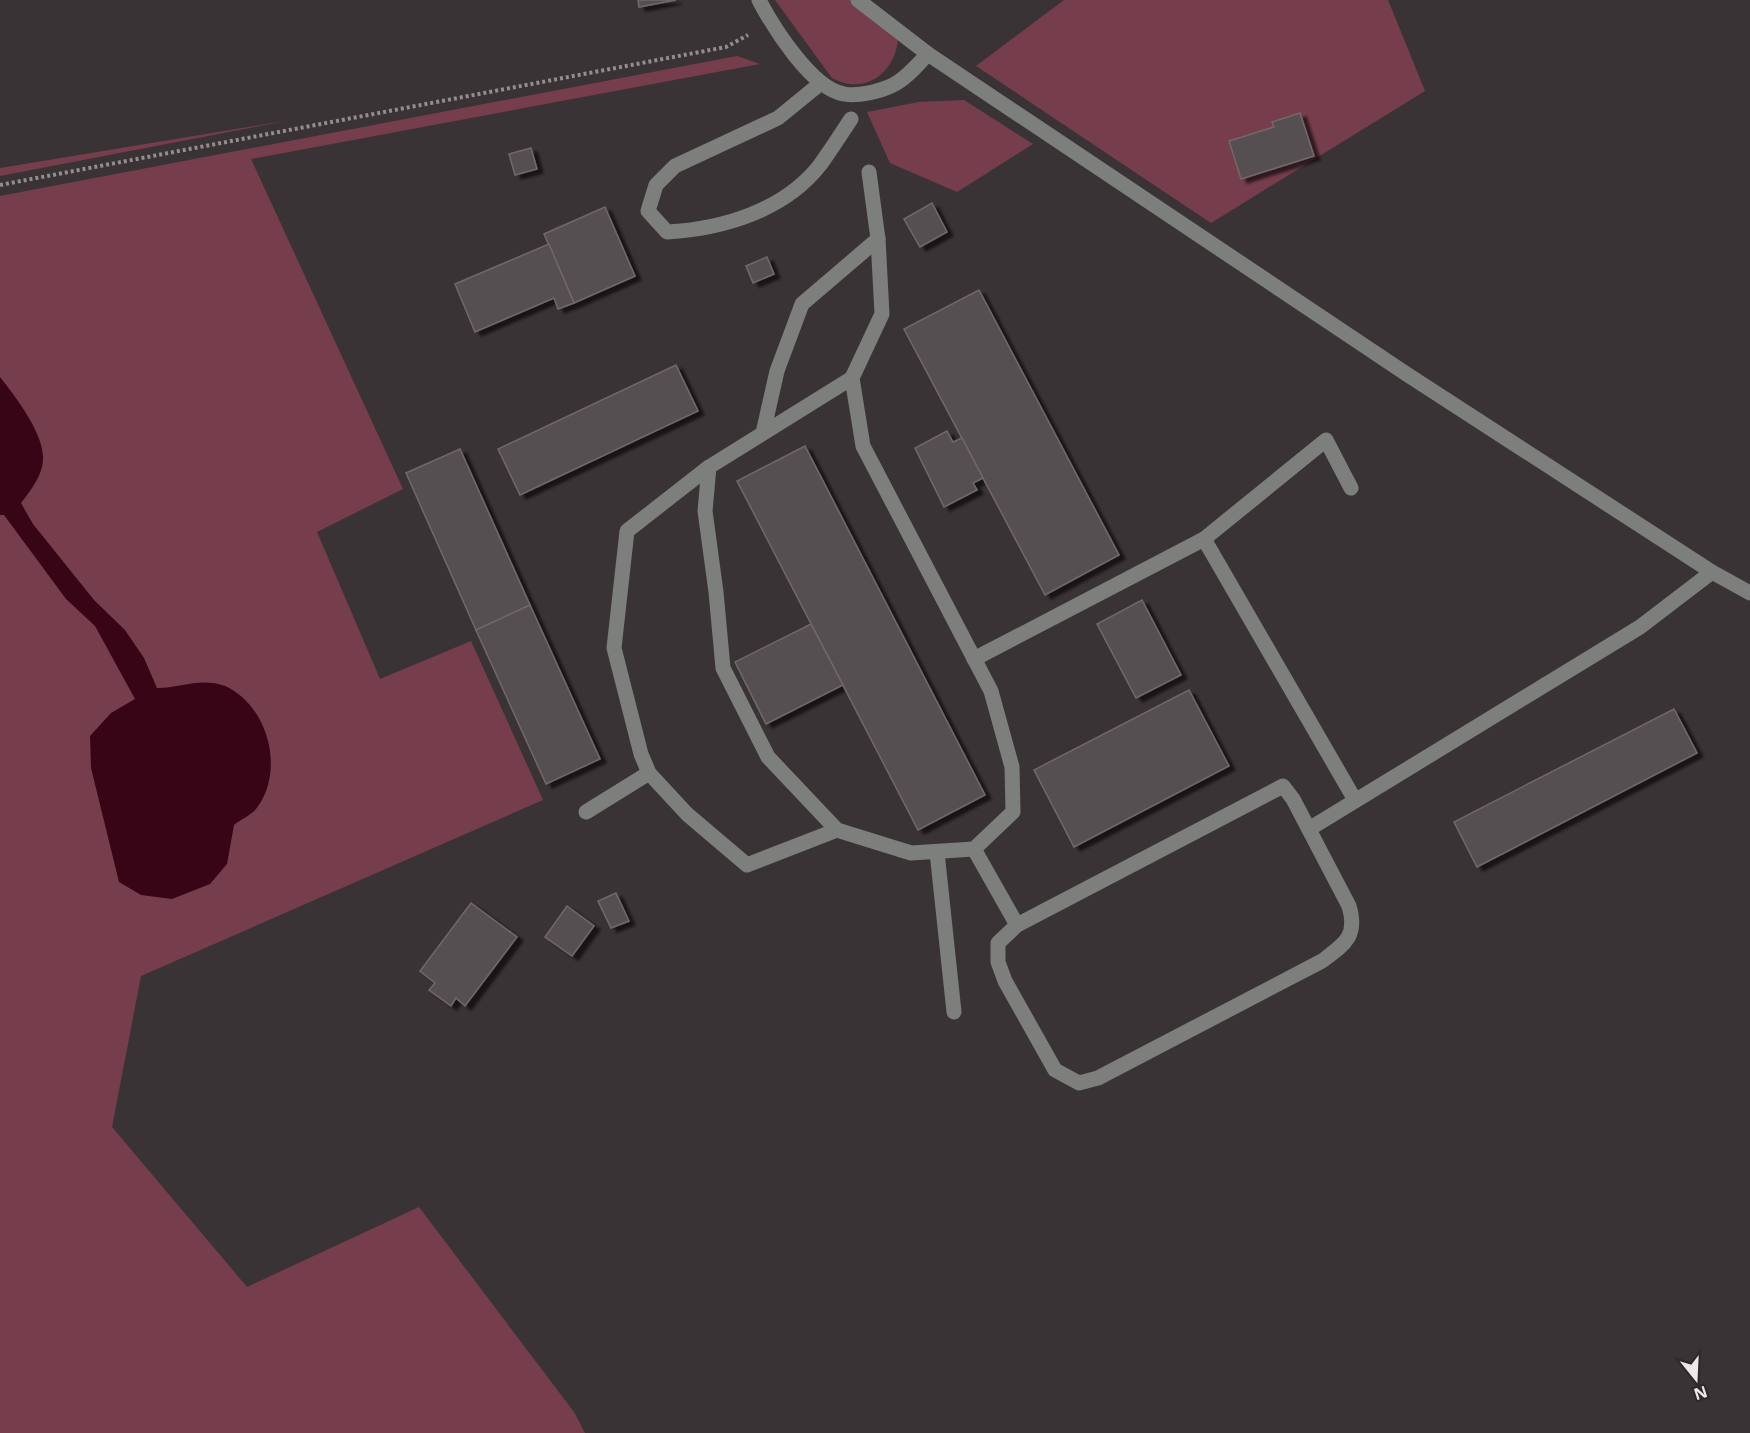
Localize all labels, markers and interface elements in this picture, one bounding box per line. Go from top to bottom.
north arrow [1666,1349,1726,1409]
text: N [1691,1381,1710,1406]

